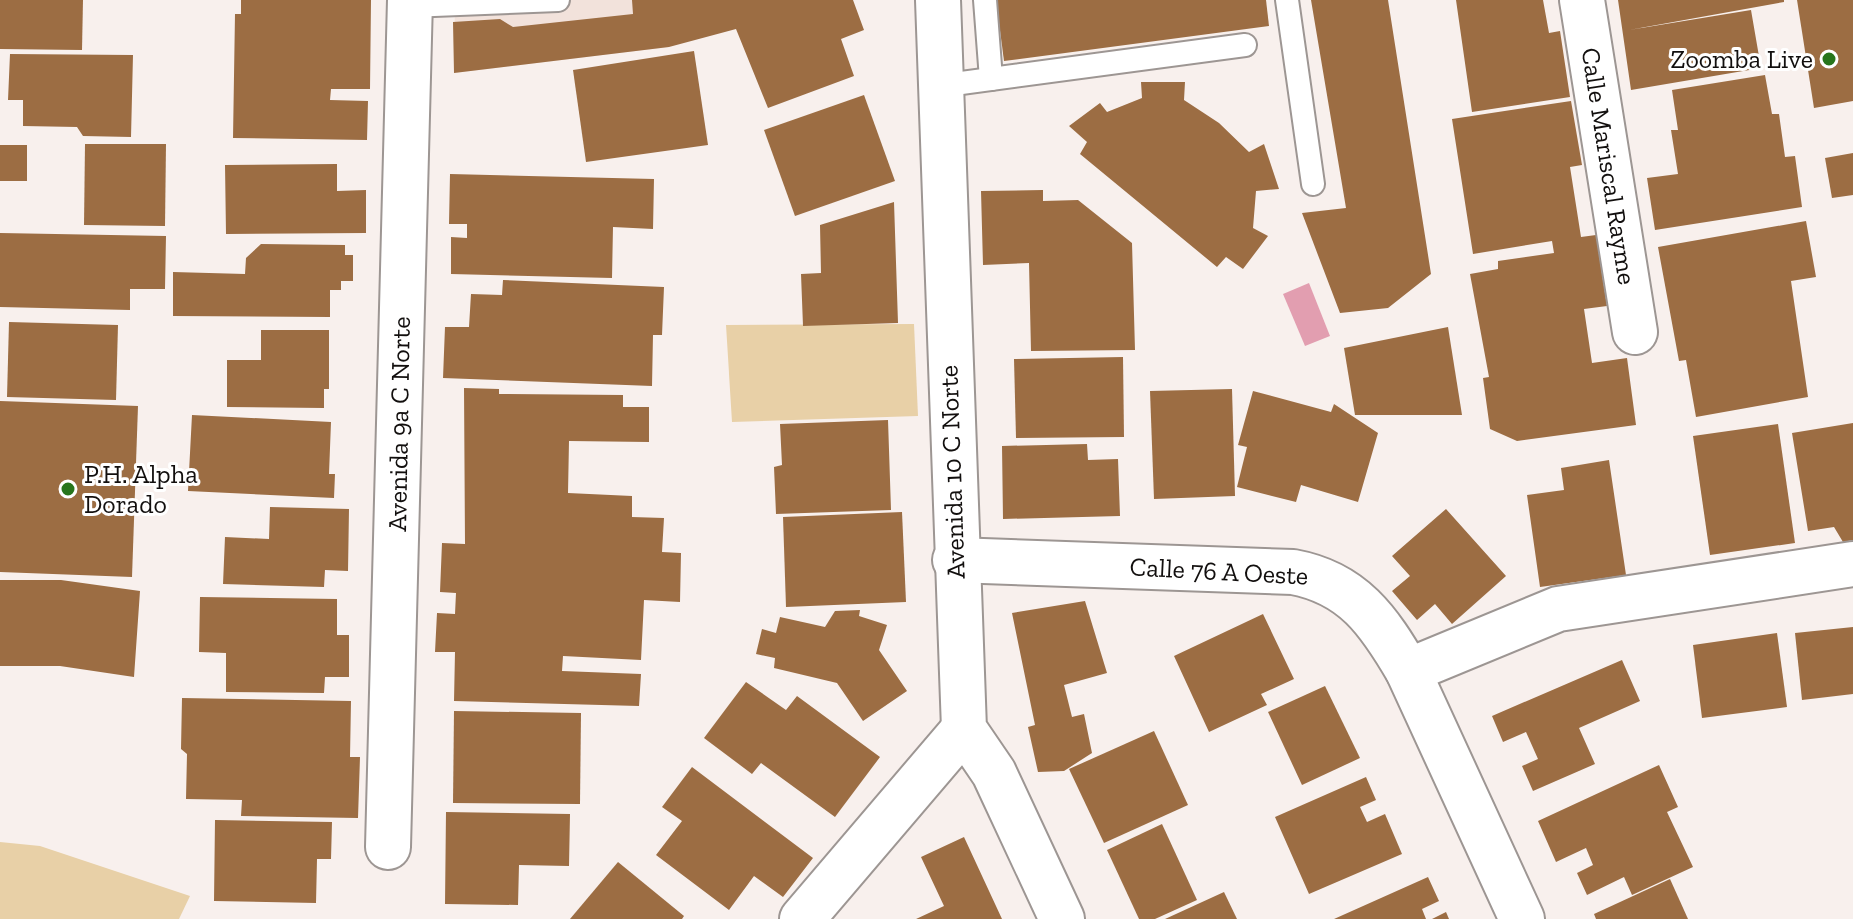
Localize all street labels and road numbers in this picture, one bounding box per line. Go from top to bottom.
street label: Calle Mariscal Rayme [1574,45,1644,287]
street label: Avenida 9a C Norte [381,316,417,532]
street label: Avenida 10 C Norte [932,365,972,579]
street label: Calle 76 A Oeste [1129,550,1309,592]

